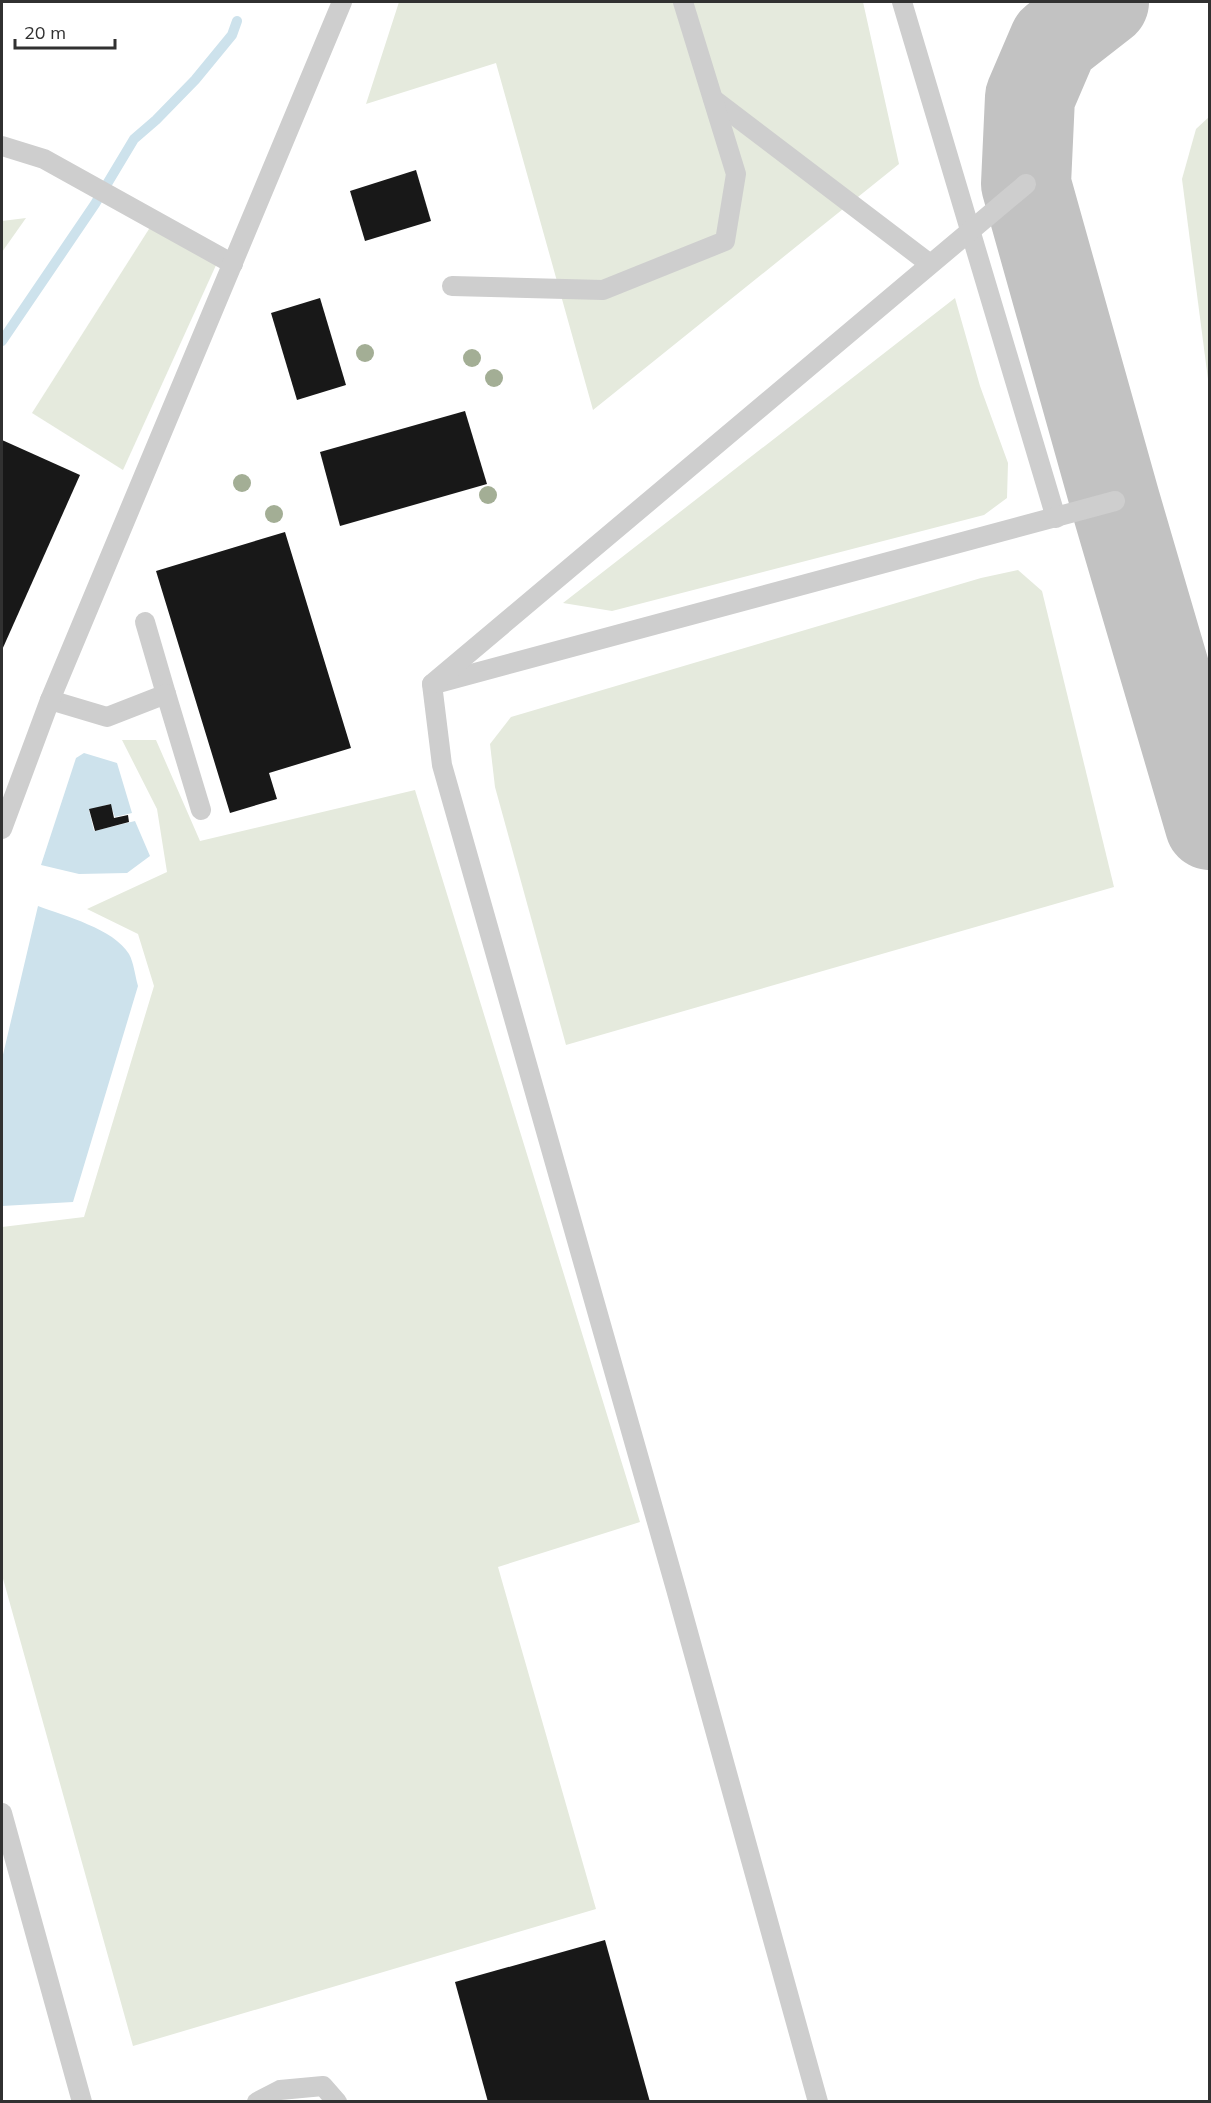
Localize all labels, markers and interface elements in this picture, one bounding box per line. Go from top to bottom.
scale bar [15,12,116,50]
text: 20 m [24,21,66,44]

